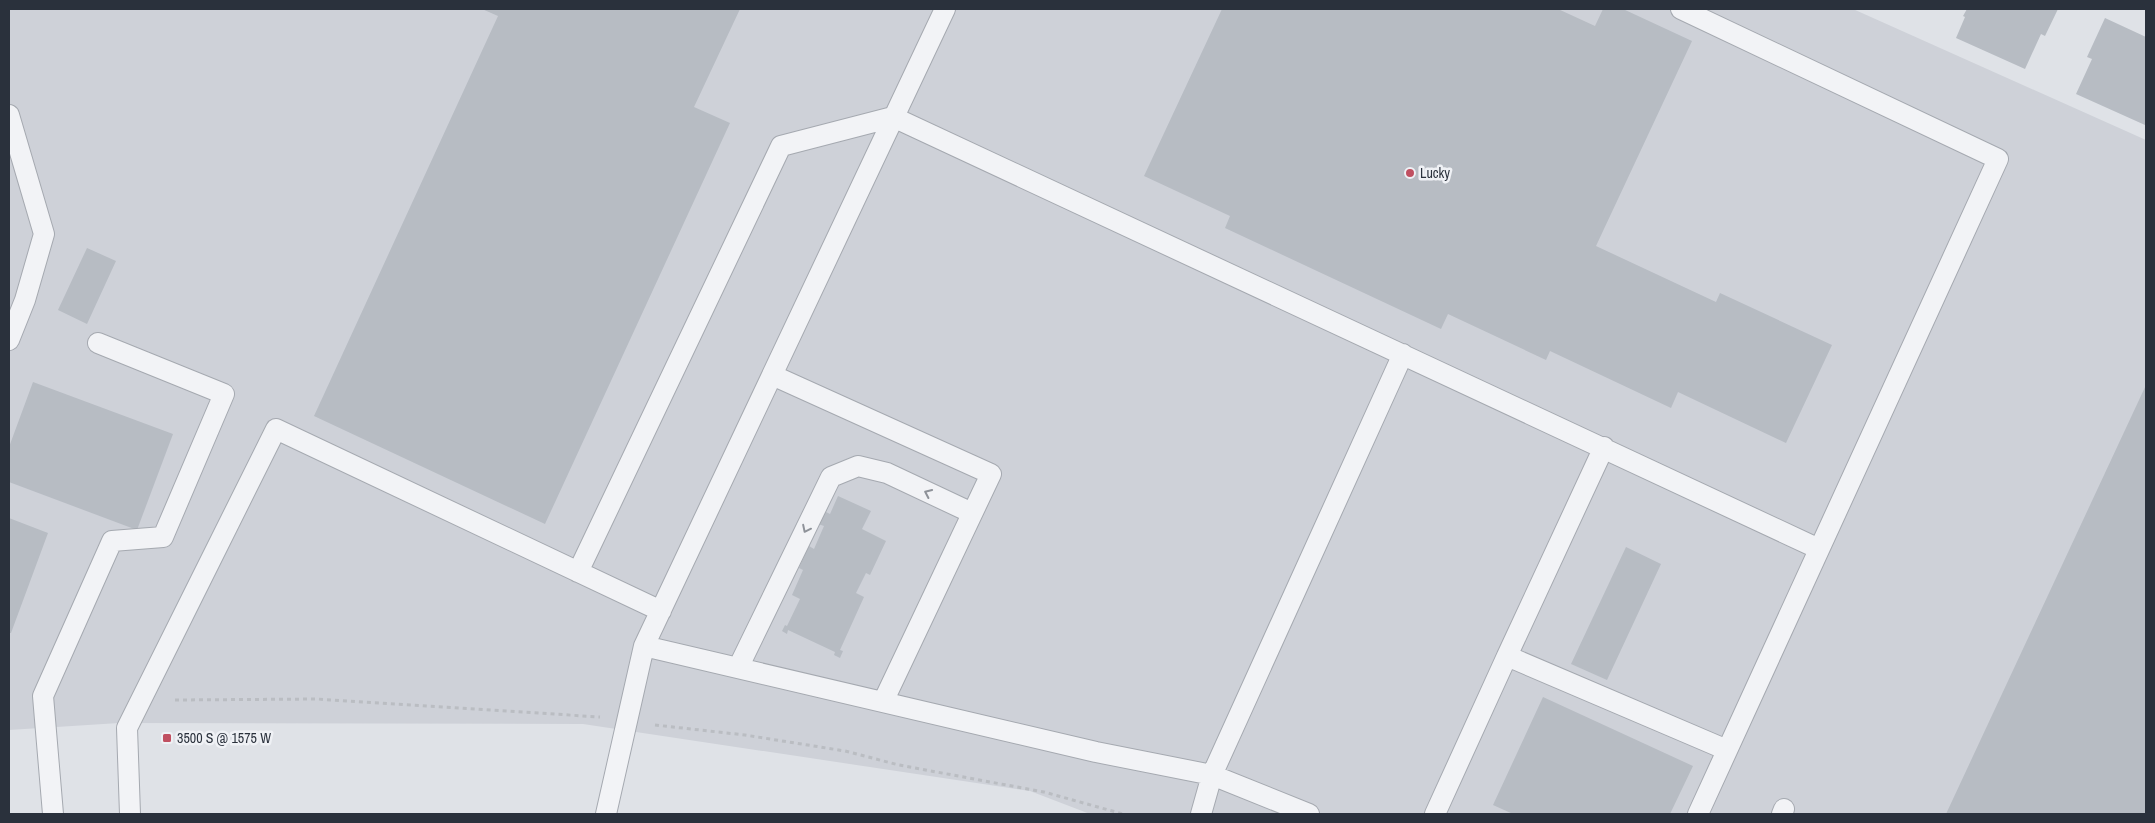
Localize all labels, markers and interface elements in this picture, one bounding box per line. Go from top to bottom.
place label: Lucky [1420,164,1450,182]
marker: Lucky [1404,167,1416,179]
one-way arrow [924,488,933,499]
one-way arrow [802,524,812,533]
place label: 3500 S @ 1575 W [177,729,271,747]
marker: 3500 S @ 1575 W [161,732,173,744]

